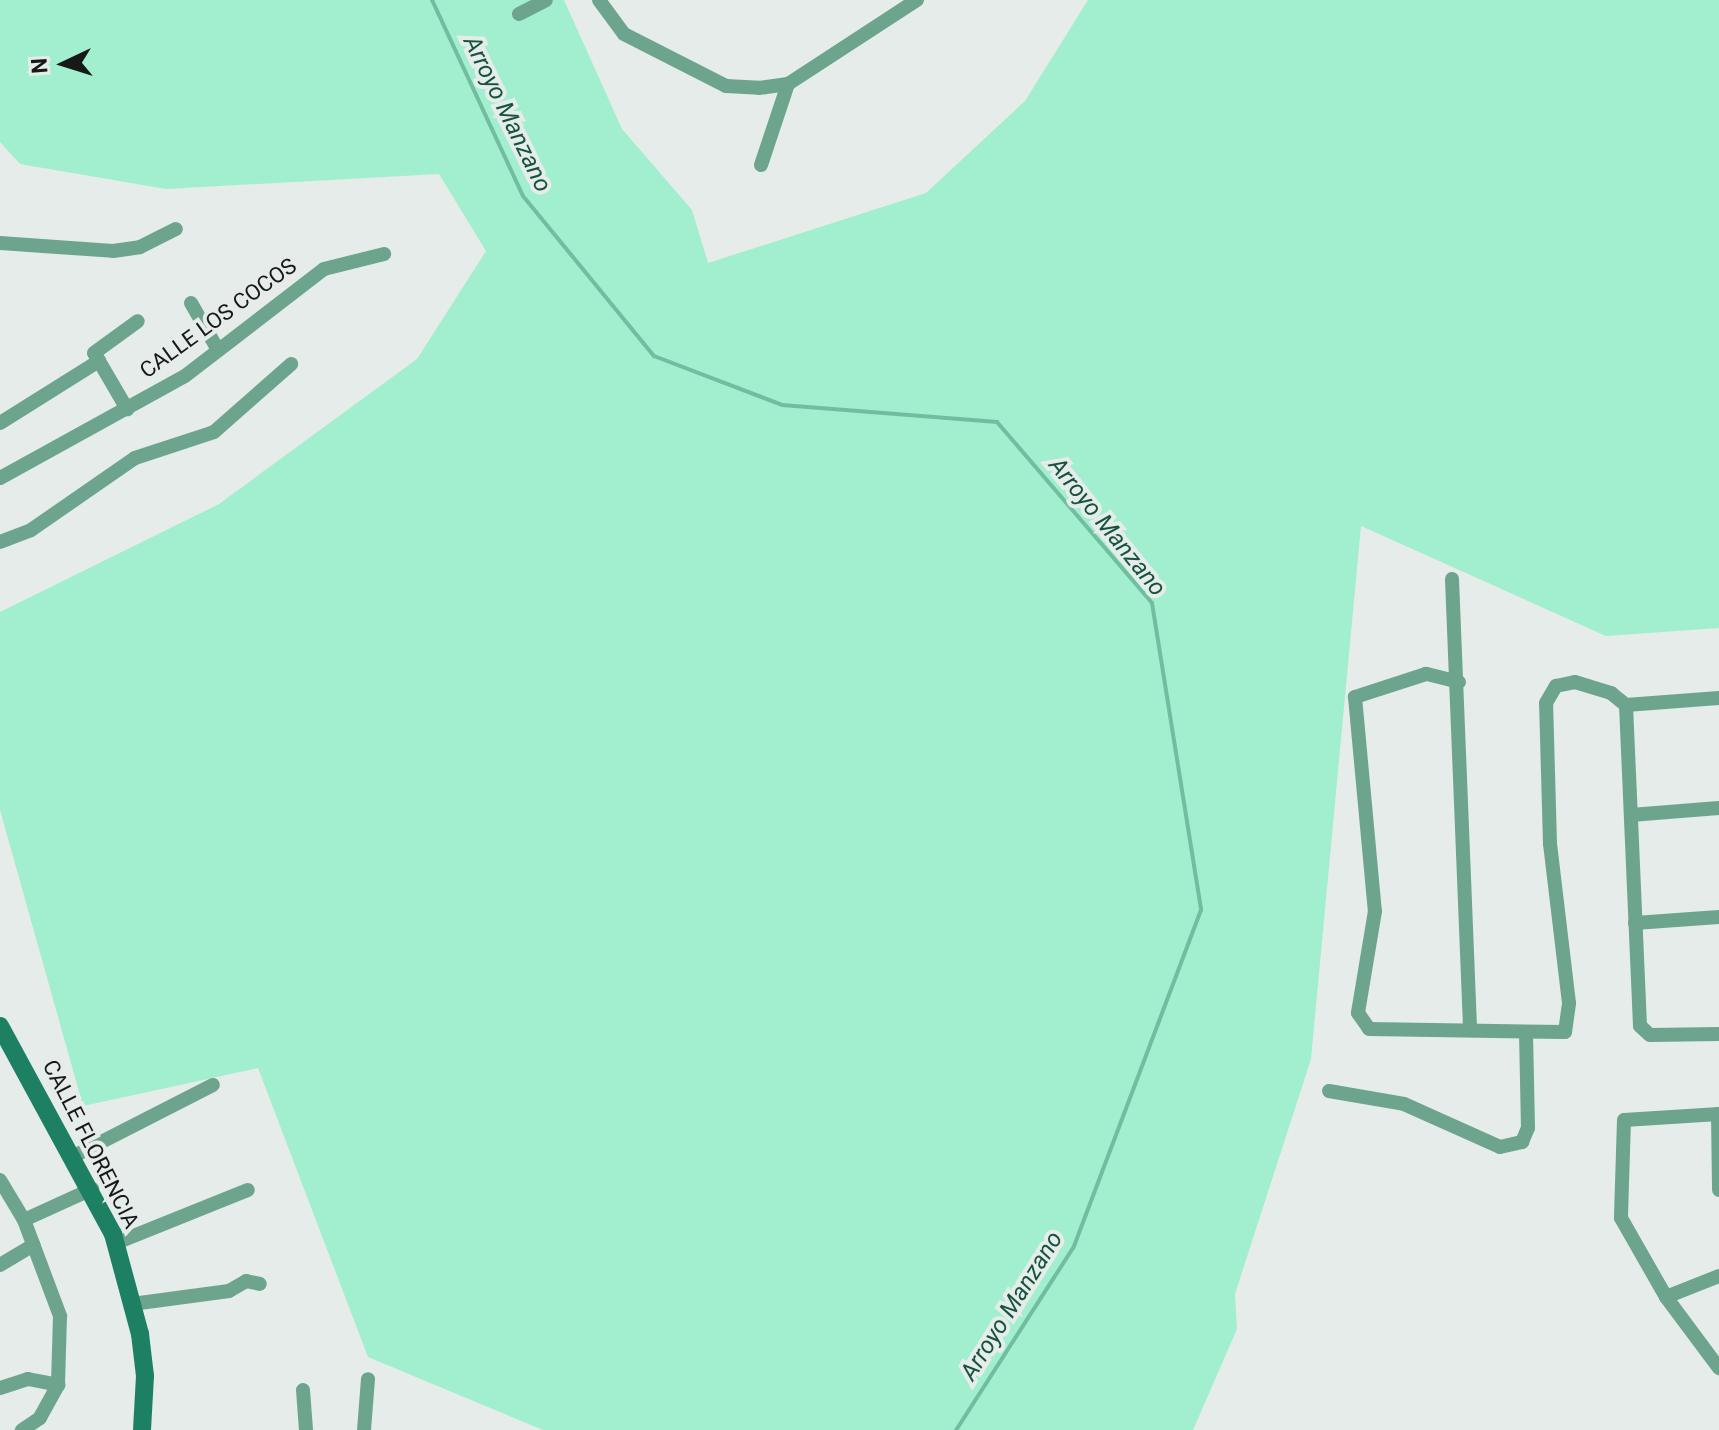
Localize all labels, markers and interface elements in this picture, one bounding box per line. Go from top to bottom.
north arrow [24,24,104,104]
water label: Arroyo Manzano [457,31,557,197]
text: N [27,57,53,74]
street label: CALLE LOS COCOS [135,252,301,384]
water label: Arroyo Manzano [1042,452,1172,602]
street label: CALLE FLORENCIA [37,1055,145,1233]
water label: Arroyo Manzano [955,1226,1069,1386]

